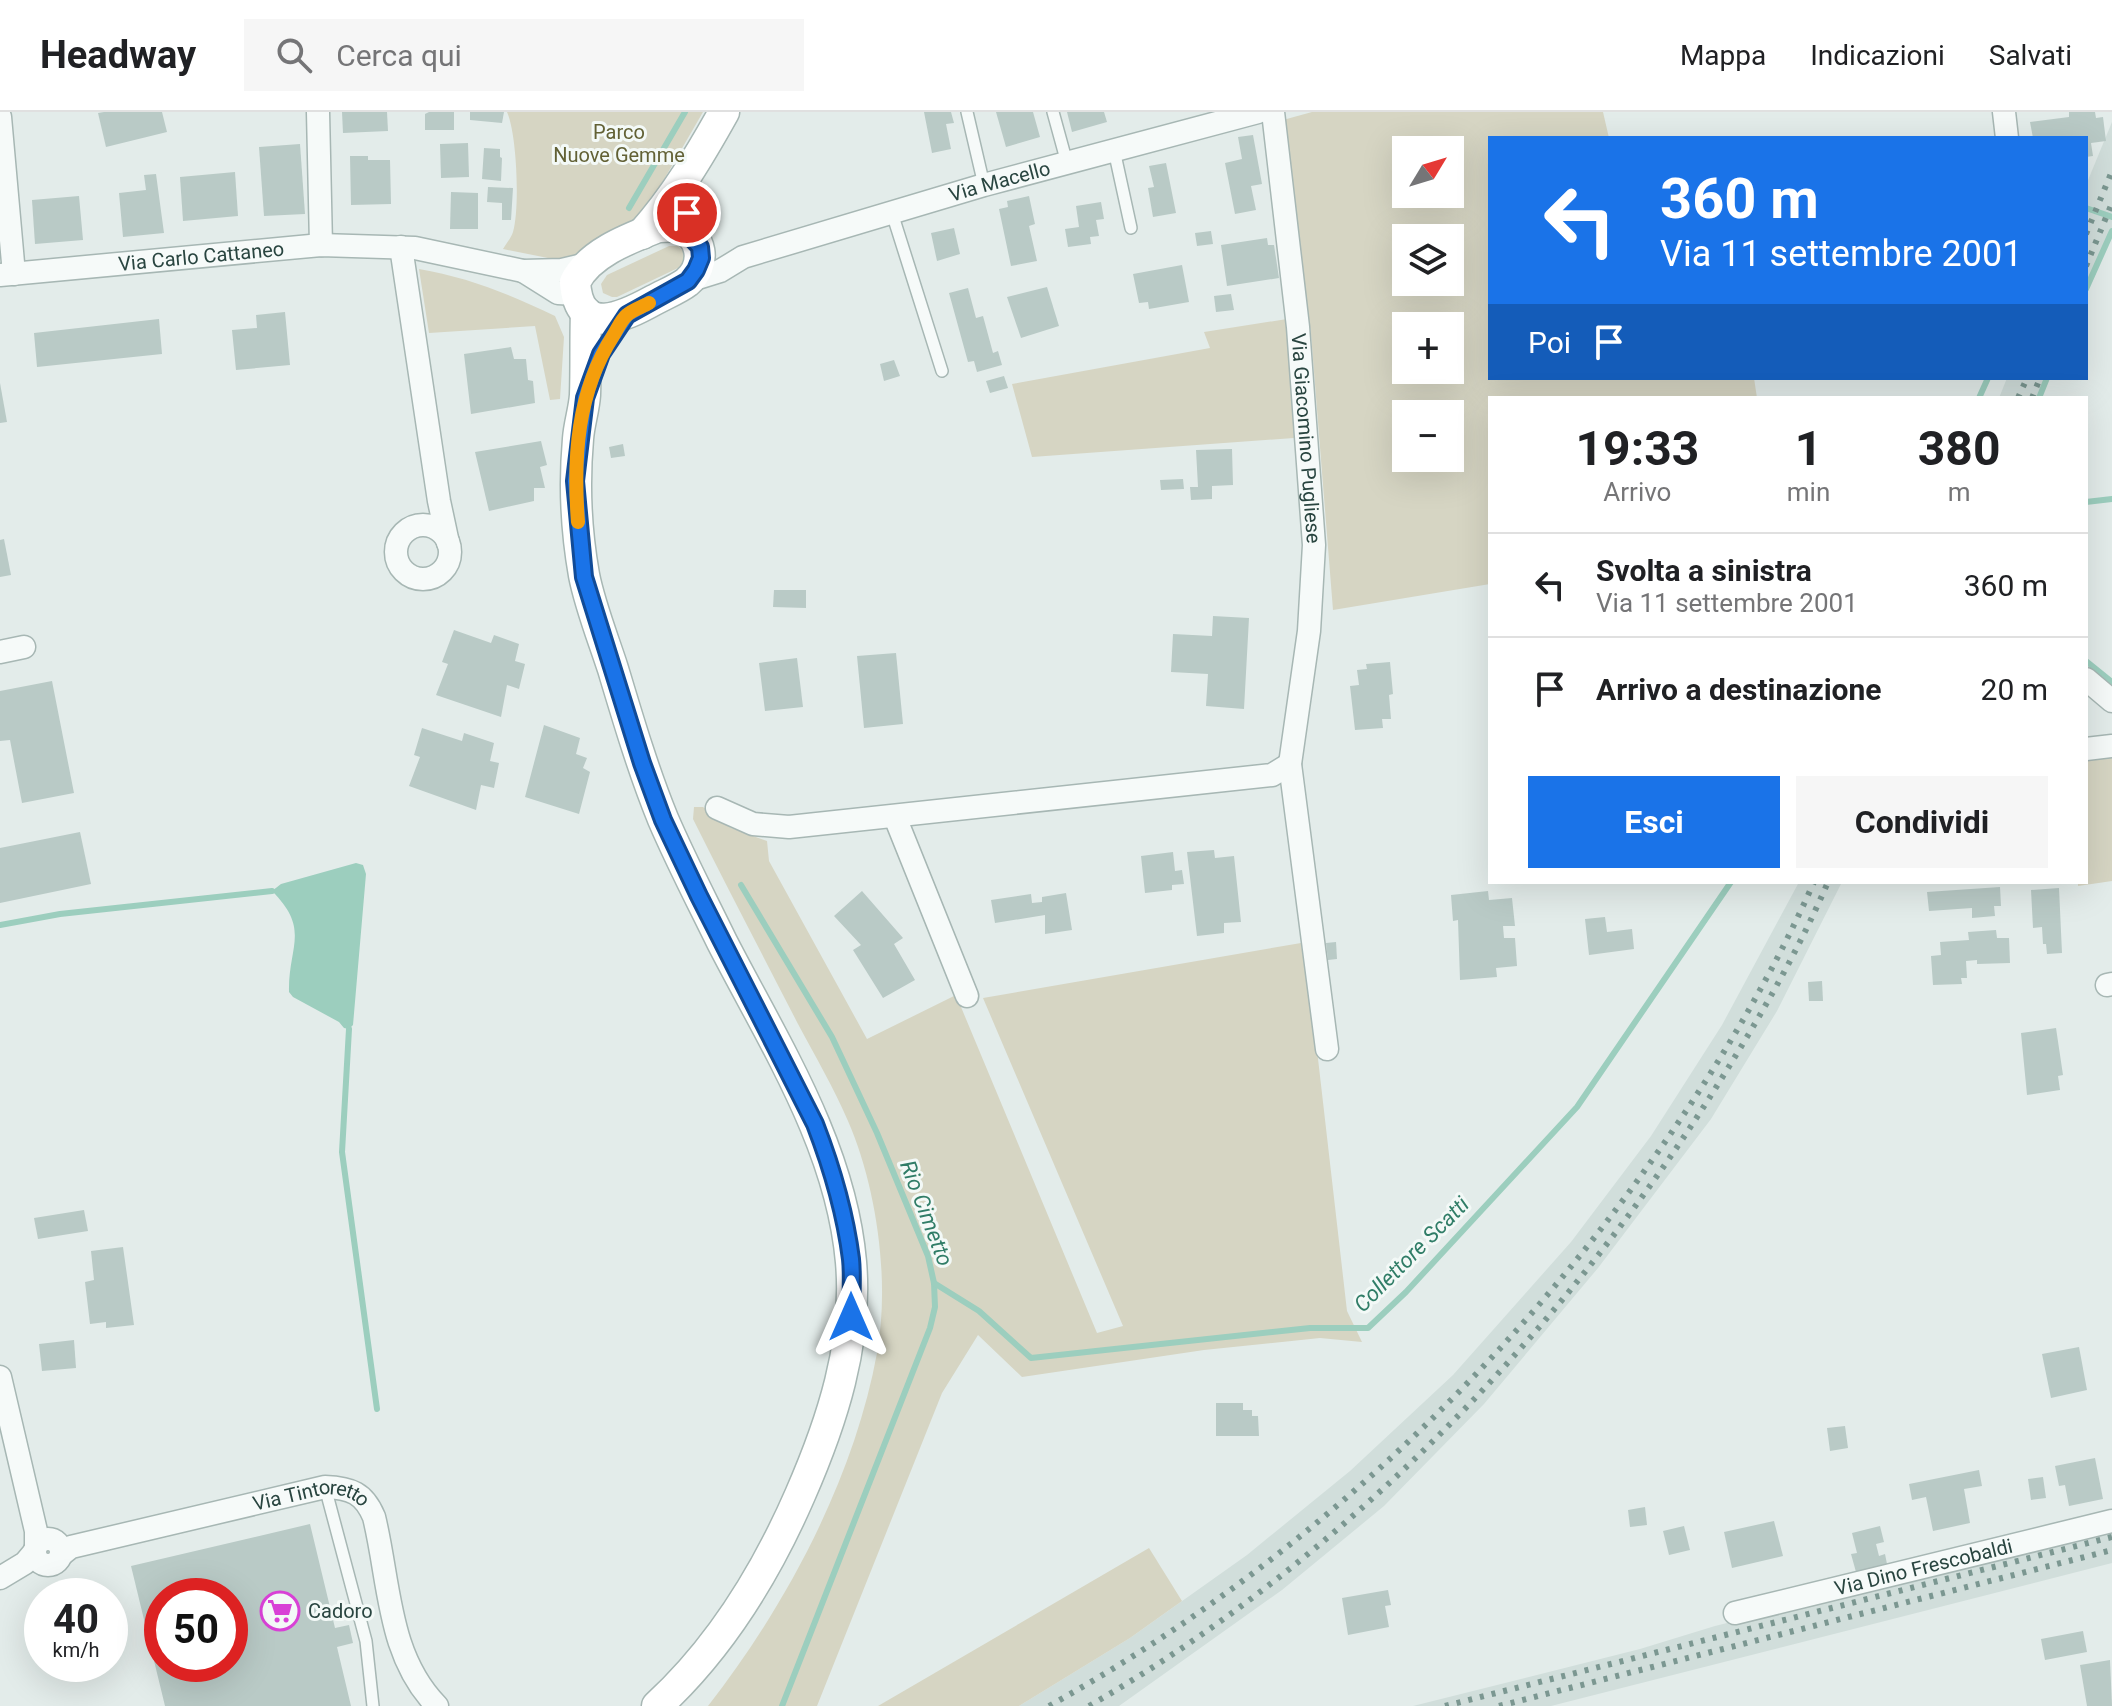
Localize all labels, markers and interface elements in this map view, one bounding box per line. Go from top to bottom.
search box [244,19,804,91]
text: Headway [40,33,196,77]
icon: search [272,33,316,77]
text: Cerca qui [336,38,462,73]
text: Mappa [1680,39,1766,72]
text: Indicazioni [1810,39,1945,72]
text: Salvati [1989,39,2072,72]
park label: Parco Nuove Gemme [553,120,685,167]
north arrow [1392,136,1464,208]
map controls [1392,136,1464,472]
street label: Via Macello [946,156,1053,207]
text: 360 m [1660,166,1819,232]
icon: left [1528,168,1632,272]
pin [653,179,721,247]
icon: arrive [665,191,709,235]
button: layers [1392,224,1464,296]
text: Via 11 settembre 2001 [1660,233,2023,275]
street label: Via Carlo Cattaneo [117,237,285,276]
button: + [1392,312,1464,384]
icon: arrive [1587,320,1631,364]
text: Poi [1528,325,1571,360]
street label: Via Giacomino Pugliese [1286,332,1326,544]
button: − [1392,400,1464,472]
text: 19:33 [1576,420,1699,477]
text: 1 [1795,420,1822,477]
text: 380 [1918,420,2000,477]
text: Arrivo [1603,477,1671,507]
text: min [1787,477,1830,507]
text: m [1948,477,1971,507]
text: Svolta a sinistra [1596,553,1812,588]
icon: left [1528,563,1572,607]
text: 360 m [1964,568,2048,603]
text: Via 11 settembre 2001 [1596,588,1858,618]
icon: arrive [1528,667,1572,711]
text: Arrivo a destinazione [1596,672,1882,707]
text: 20 m [1981,672,2048,707]
button: Esci [1528,776,1780,868]
button: Condividi [1796,776,2048,868]
water label: Rio Cimetto [895,1157,958,1269]
water label: Collettore Scatti [1349,1191,1475,1317]
position arrow [809,1275,893,1359]
street label: Via Tintoretto [250,1474,375,1516]
street label: Via Dino Frescobaldi [1832,1534,2015,1600]
speed limit sign: 50 [144,1578,248,1682]
supermarket icon: Cadoro [259,1590,301,1632]
text: 40 [53,1596,99,1643]
place label: Cadoro [308,1599,373,1623]
text: km/h [53,1638,99,1662]

